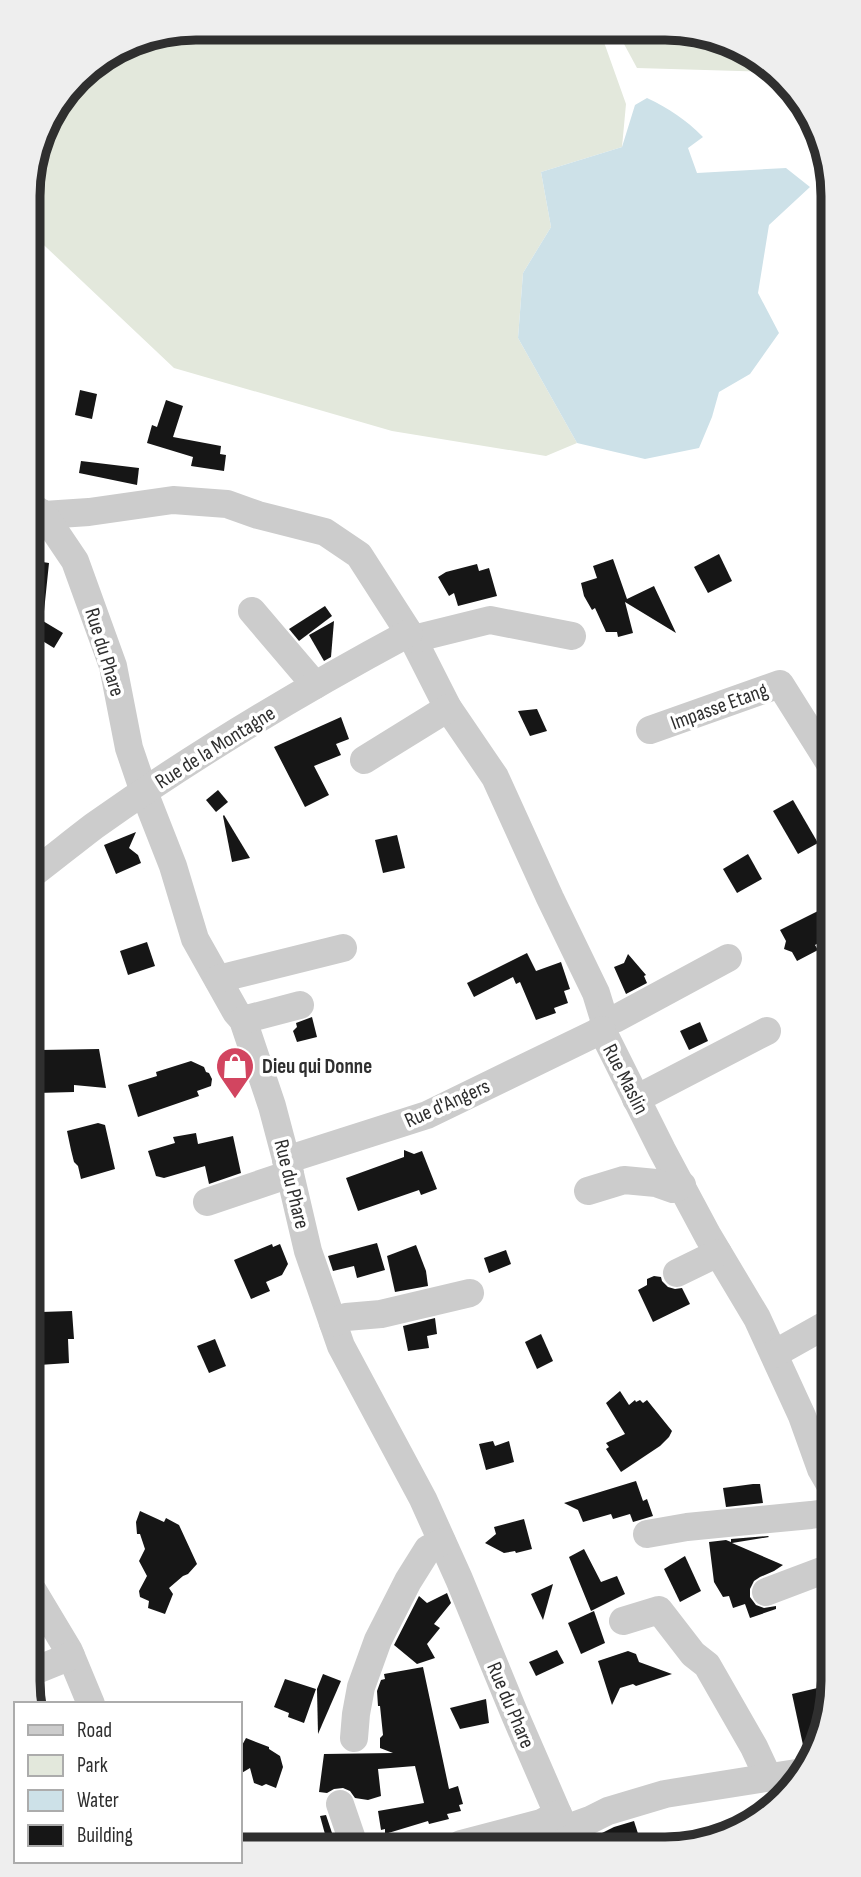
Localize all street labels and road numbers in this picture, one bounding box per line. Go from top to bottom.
street label: Rue du Phare [79,605,130,699]
street label: Impasse Etang [667,677,771,736]
street label: Rue de la Montagne [151,701,280,794]
street label: Rue Maslin [597,1040,654,1119]
street label: Rue d'Angers [401,1074,494,1133]
street label: Rue du Phare [268,1137,315,1231]
street label: Rue du Phare [481,1658,540,1752]

